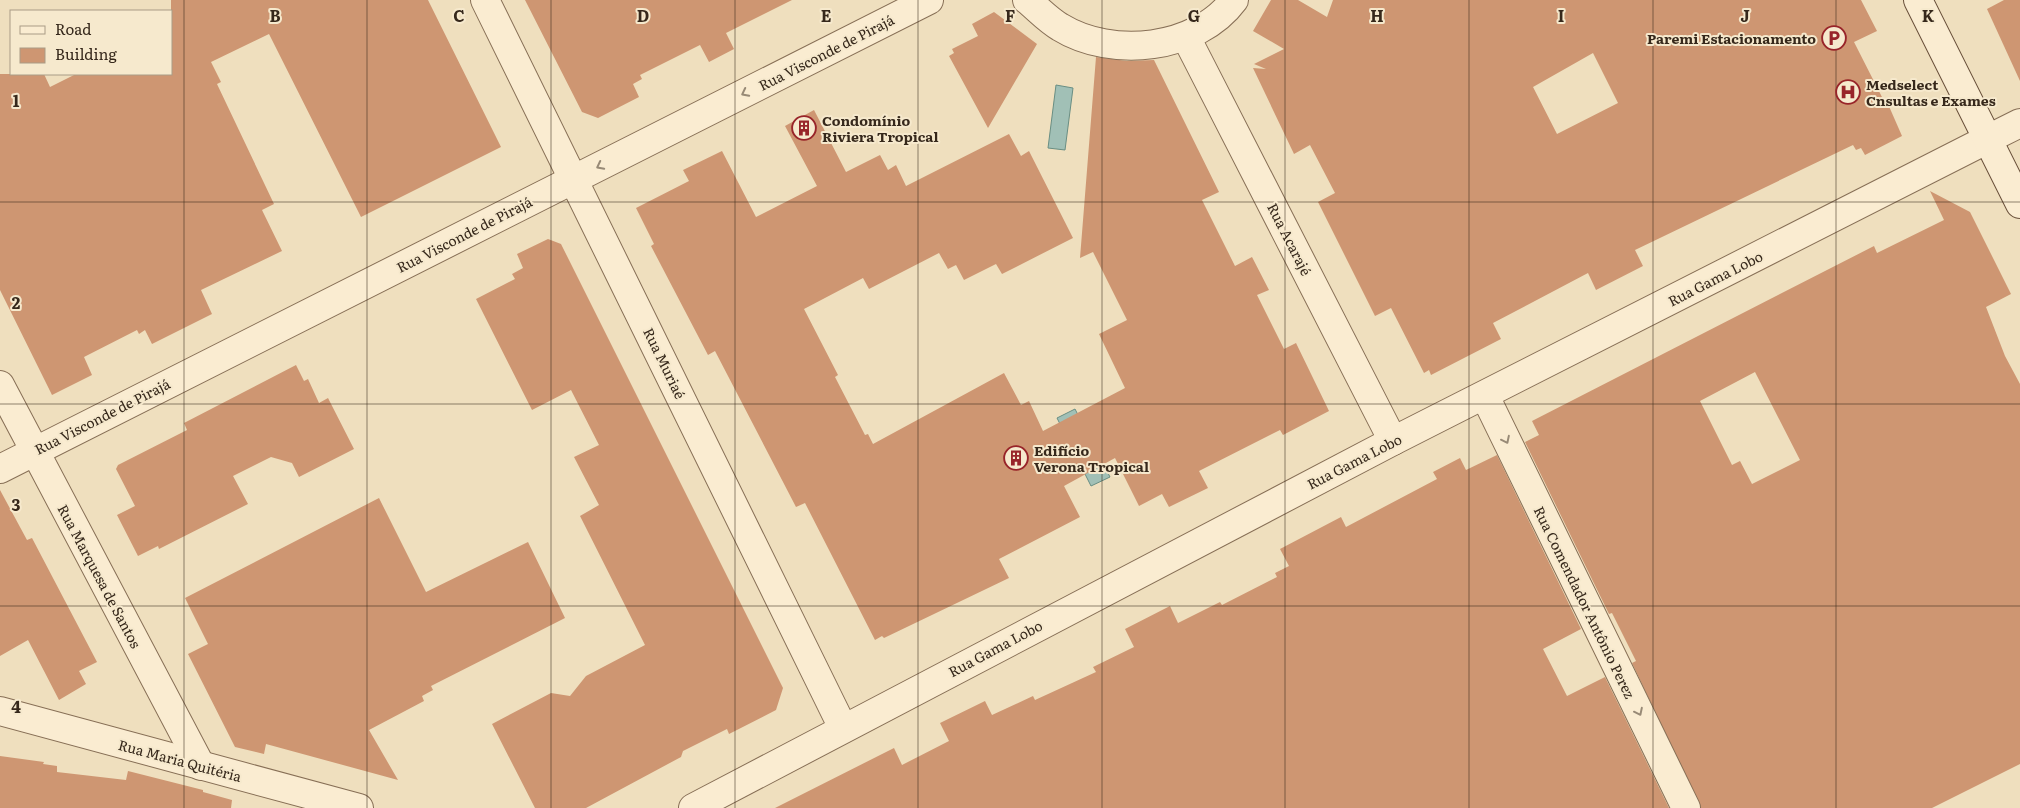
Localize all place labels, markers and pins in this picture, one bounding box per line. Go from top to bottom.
parking icon: Paremi Estacionamento [1821,25,1847,51]
place label: Paremi Estacionamento [1647,28,1816,48]
place label: Medselect Cnsultas e Exames [1866,74,1996,110]
hospital icon: Medselect Cnsultas e Exames [1835,79,1861,105]
place label: Condomínio Riviera Tropical [822,110,938,146]
building icon: Condomínio Riviera Tropical [791,115,817,141]
place label: Edifício Verona Tropical [1034,440,1149,476]
building icon: Edifício Verona Tropical [1003,445,1029,471]

